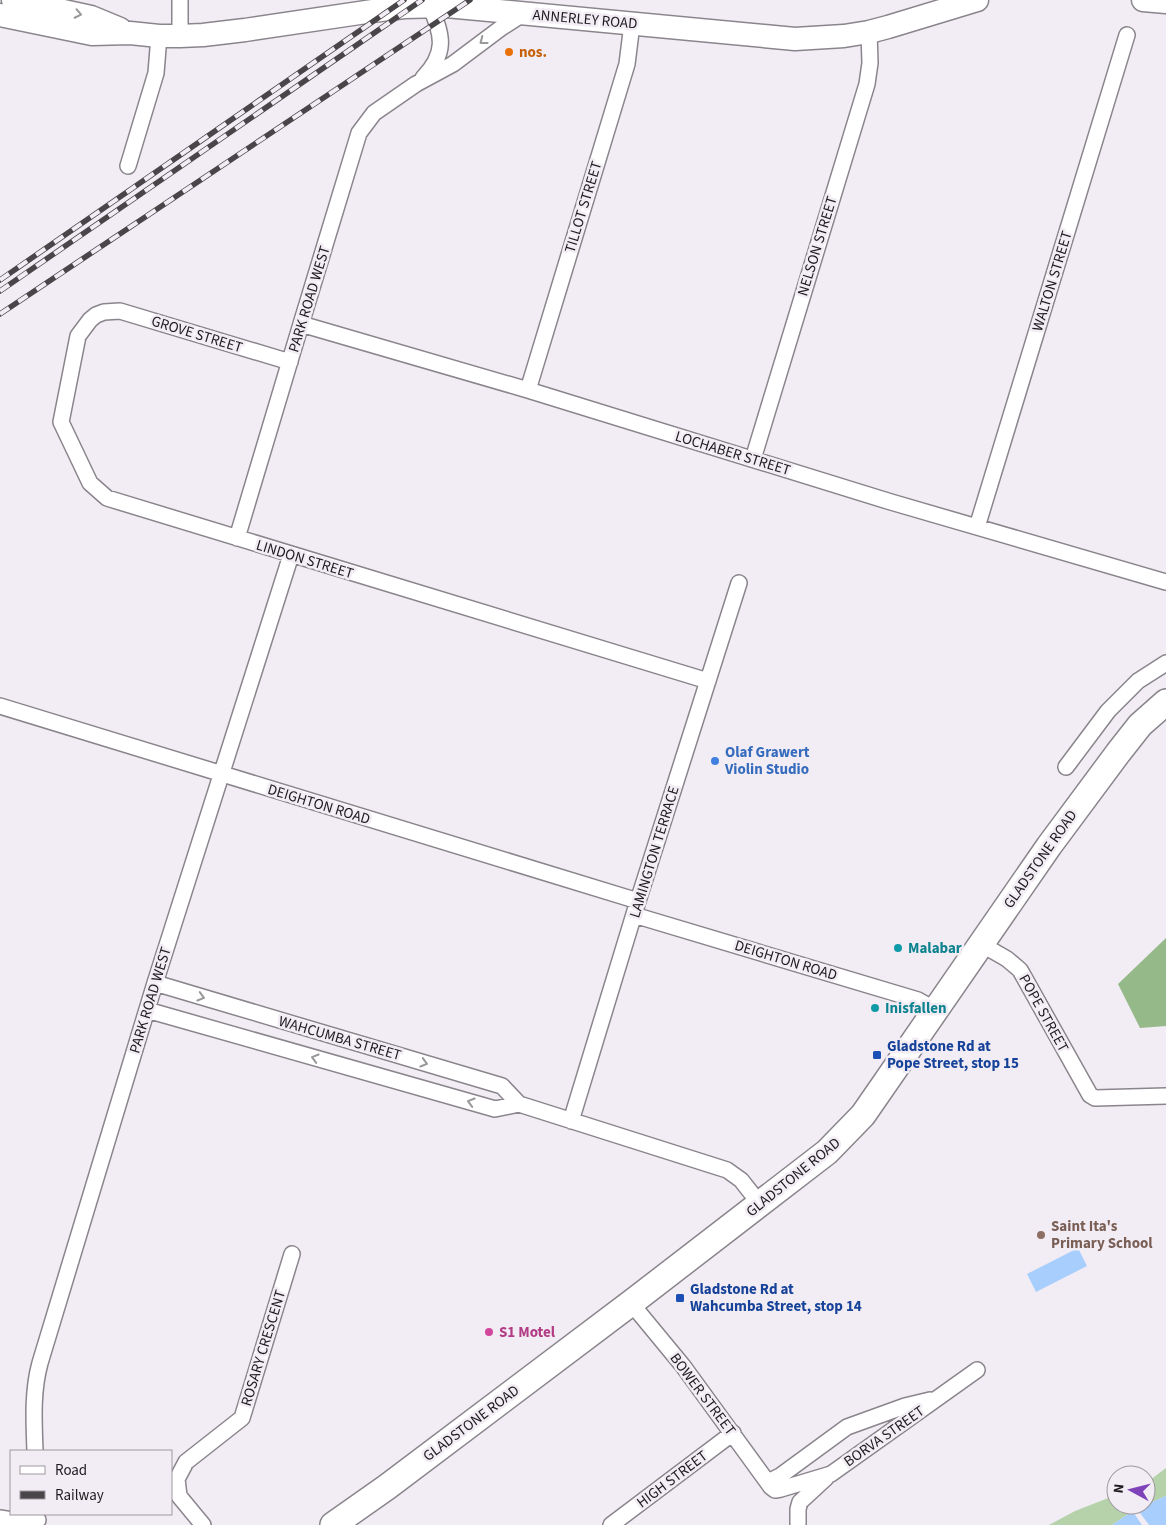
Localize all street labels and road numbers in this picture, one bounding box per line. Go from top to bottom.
street label: ANNERLEY ROAD [532,4,638,35]
street label: TILLOT STREET [560,159,607,256]
street label: NELSON STREET [792,194,843,299]
street label: WALTON STREET [1027,228,1078,334]
street label: PARK ROAD WEST [283,243,336,355]
street label: GROVE STREET [149,311,245,358]
street label: LOCHABER STREET [673,426,793,481]
street label: LINDON STREET [254,535,356,584]
street label: DEIGHTON ROAD [265,779,373,830]
street label: LAMINGTON TERRACE [624,784,685,921]
street label: GLADSTONE ROAD [999,806,1082,913]
street label: DEIGHTON ROAD [732,935,840,986]
street label: PARK ROAD WEST [124,944,177,1056]
street label: POPE STREET [1014,971,1074,1056]
street label: WAHCUMBA STREET [276,1011,404,1066]
street label: GLADSTONE ROAD [742,1133,845,1222]
street label: ROSARY CRESCENT [236,1287,291,1409]
street label: BOWER STREET [665,1349,740,1440]
street label: GLADSTONE ROAD [419,1380,524,1467]
street label: BORVA STREET [840,1401,929,1472]
street label: HIGH STREET [632,1446,712,1513]

